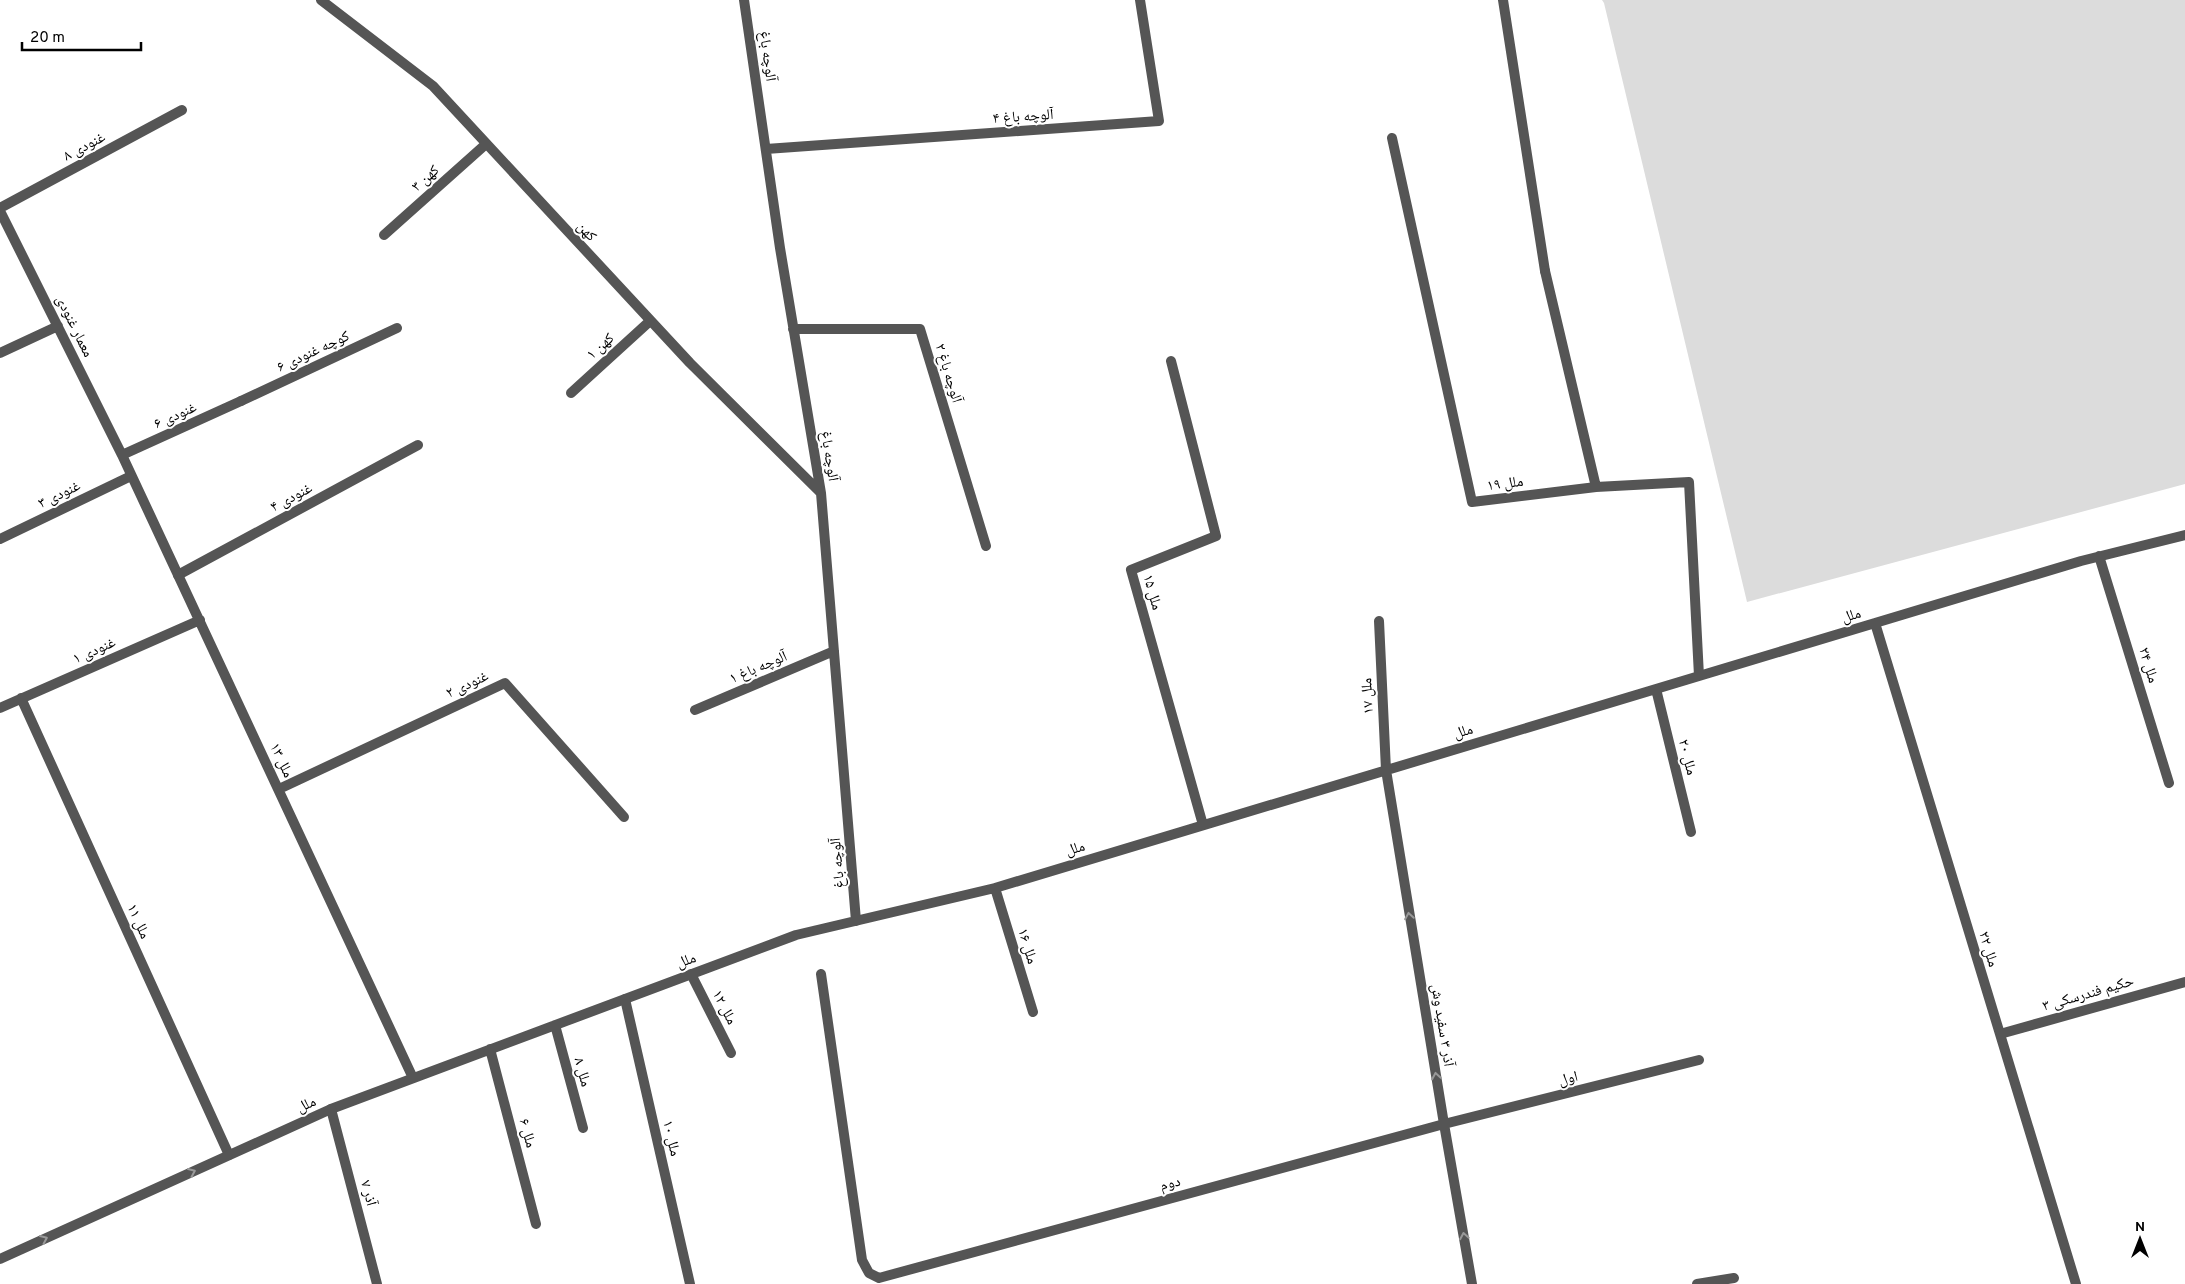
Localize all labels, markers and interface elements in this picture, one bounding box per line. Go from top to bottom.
scale bar [22,20,141,52]
text: 20 m [30,29,65,48]
street label: آلوچه باغ [754,30,780,84]
street label: ۴ آلوچه باغ [992,106,1055,129]
street label: ۸ غنودی [60,128,109,166]
street label: ۳ کهن [408,162,444,197]
street label: کهن [572,218,600,246]
street label: معمار غنودی [50,292,97,361]
street label: کوچه غنودی ۶ [274,327,353,377]
street label: ۱ کهن [583,330,619,365]
street label: ۲ آلوچه باغ [930,342,966,406]
street label: ۶ غنودی [151,398,200,434]
street label: آلوچه باغ [815,430,842,484]
street label: ملل ۱۹ [1486,473,1525,496]
street label: ۳ غنودی [35,477,84,514]
street label: ۴ غنودی [267,479,316,517]
street label: ملل ۱۵ [1137,572,1166,613]
street label: ملل [1839,604,1864,628]
street label: ۱ غنودی [70,633,119,669]
street label: ۲۴ ملل [2133,645,2162,686]
street label: ۱ آلوچه باغ [727,647,791,689]
street label: ۲ غنودی [443,667,492,703]
street label: ملل ۱۷ [1358,677,1379,715]
street label: ملل [1451,720,1476,744]
street label: ۲۰ ملل [1673,737,1700,777]
street label: ملل ۱۳ [264,740,297,781]
street label: آلوچه باغ [827,836,850,889]
street label: ملل [1063,837,1088,861]
street label: ۱۱ ملل [122,901,154,942]
one-way arrow [1405,911,1415,920]
street label: ۱۶ ملل [1012,926,1041,967]
street label: ۲۲ ملل [1973,929,2002,970]
street label: ملل [674,949,699,974]
street label: حکیم فندرسکی ۳ [2041,972,2137,1017]
street label: آذر ۳ سفید وش [1426,983,1458,1069]
street label: ۱۲ ملل [707,987,740,1028]
street label: ۸ ملل [569,1056,595,1089]
street label: اول [1557,1068,1580,1091]
one-way arrow [1431,1072,1441,1080]
street label: ملل [294,1093,319,1118]
street label: ۶ ملل [514,1117,540,1150]
street label: ۱۰ ملل [657,1118,684,1158]
one-way arrow [187,1168,196,1178]
street label: دوم [1158,1173,1183,1196]
street label: آذر ۷ [355,1178,380,1209]
north arrow [2115,1214,2165,1264]
text: N [2135,1219,2145,1236]
one-way arrow [1459,1232,1469,1240]
one-way arrow [39,1234,48,1245]

